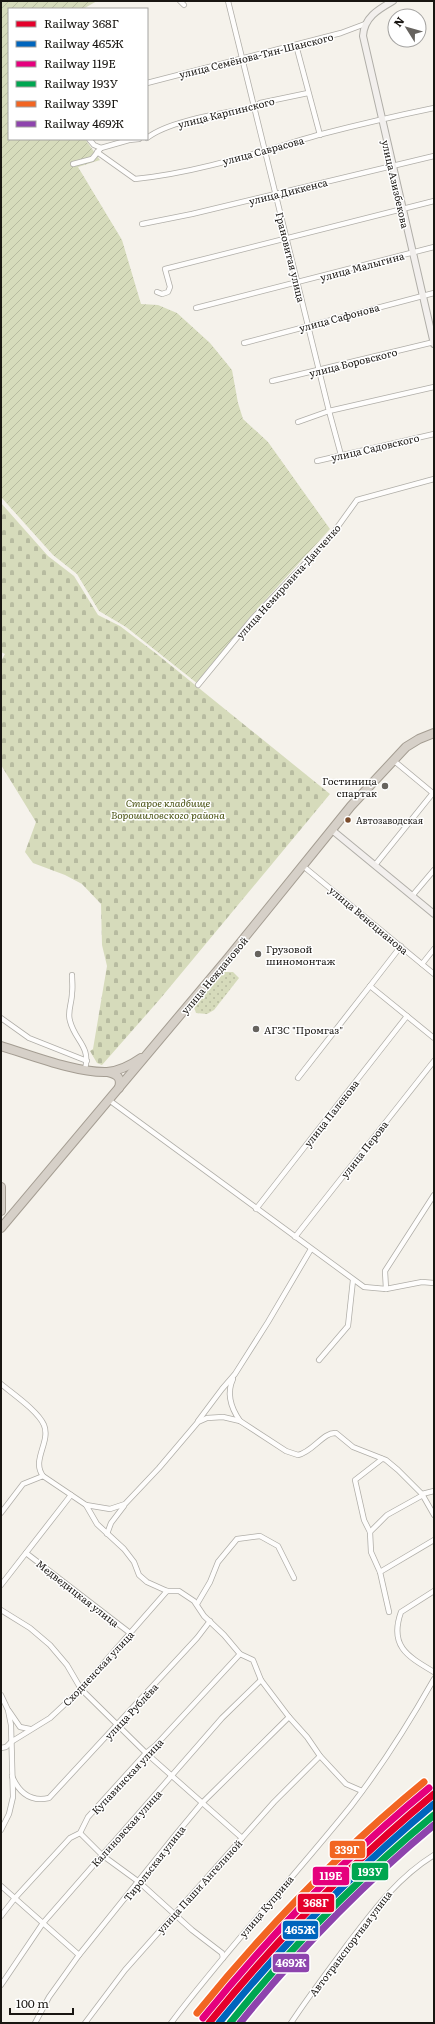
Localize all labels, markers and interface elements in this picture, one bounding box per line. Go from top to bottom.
legend [8,8,148,140]
north arrow [387,8,427,48]
text: N [389,13,407,30]
text: Railway 368Г [44,14,119,32]
street label: улица Семёнова-Тян-Шанского [177,29,335,81]
text: Railway 465Ж [44,34,124,52]
text: Railway 119Е [44,54,116,72]
text: Railway 193У [44,74,119,92]
street label: улица Карпинского [176,93,276,131]
text: Railway 339Г [44,94,118,112]
text: Railway 469Ж [44,114,124,132]
street label: улица Саврасова [221,132,306,168]
street label: улица Азизбекова [379,138,414,230]
street label: улица Диккенса [247,174,330,208]
street label: Грановитая улица [273,210,310,304]
street label: улица Малыгина [318,247,406,284]
street label: улица Сафонова [297,299,381,335]
street label: улица Боровского [307,344,399,380]
street label: улица Садовского [329,430,421,464]
street label: улица Немировича-Данченко [232,520,344,642]
place label: Гостиница спартак [322,773,378,800]
marker: Гостиница спартак [380,781,390,791]
park label: Старое кладбище Ворошиловского района [111,795,225,822]
place label: Автозаводская [356,813,423,827]
marker: Автозаводская [343,815,353,825]
street label: улица Венецианова [326,882,412,958]
street label: улица Неждановой [177,933,251,1017]
place label: Грузовой шиномонтаж [266,941,336,968]
marker: Грузовой шиномонтаж [253,949,263,959]
place label: АГЗС "Промгаз" [264,1022,343,1037]
marker: АГЗС "Промгаз" [251,1024,261,1034]
street label: улица Паленова [300,1076,362,1150]
street label: улица Перова [337,1117,392,1181]
street label: Медведицкая улица [33,1556,123,1631]
street label: Сходненская улица [59,1627,137,1709]
street label: улица Рублёва [101,1679,162,1743]
street label: Купавинская улица [88,1734,167,1817]
street label: Калиновская улица [87,1786,165,1870]
street label: Тирольская улица [120,1821,189,1904]
street label: улица Паши Ангелиной [153,1836,245,1936]
line badge: 339Г [329,1840,366,1859]
text: 339Г [334,1841,360,1857]
line badge: 193У [351,1862,389,1881]
text: 193У [358,1863,383,1879]
line badge: 119Е [312,1866,350,1886]
text: 119Е [320,1867,342,1883]
street label: улица Куприна [235,1871,297,1940]
street label: Автотранспортная улица [305,1886,395,1999]
line badge: 368Г [297,1893,335,1913]
text: 368Г [303,1894,329,1910]
line badge: 465Ж [282,1920,319,1940]
text: 465Ж [284,1921,316,1937]
line badge: 469Ж [272,1953,310,1973]
text: 469Ж [275,1954,308,1970]
scale bar [10,1990,73,2016]
text: 100 m [16,1994,49,2012]

